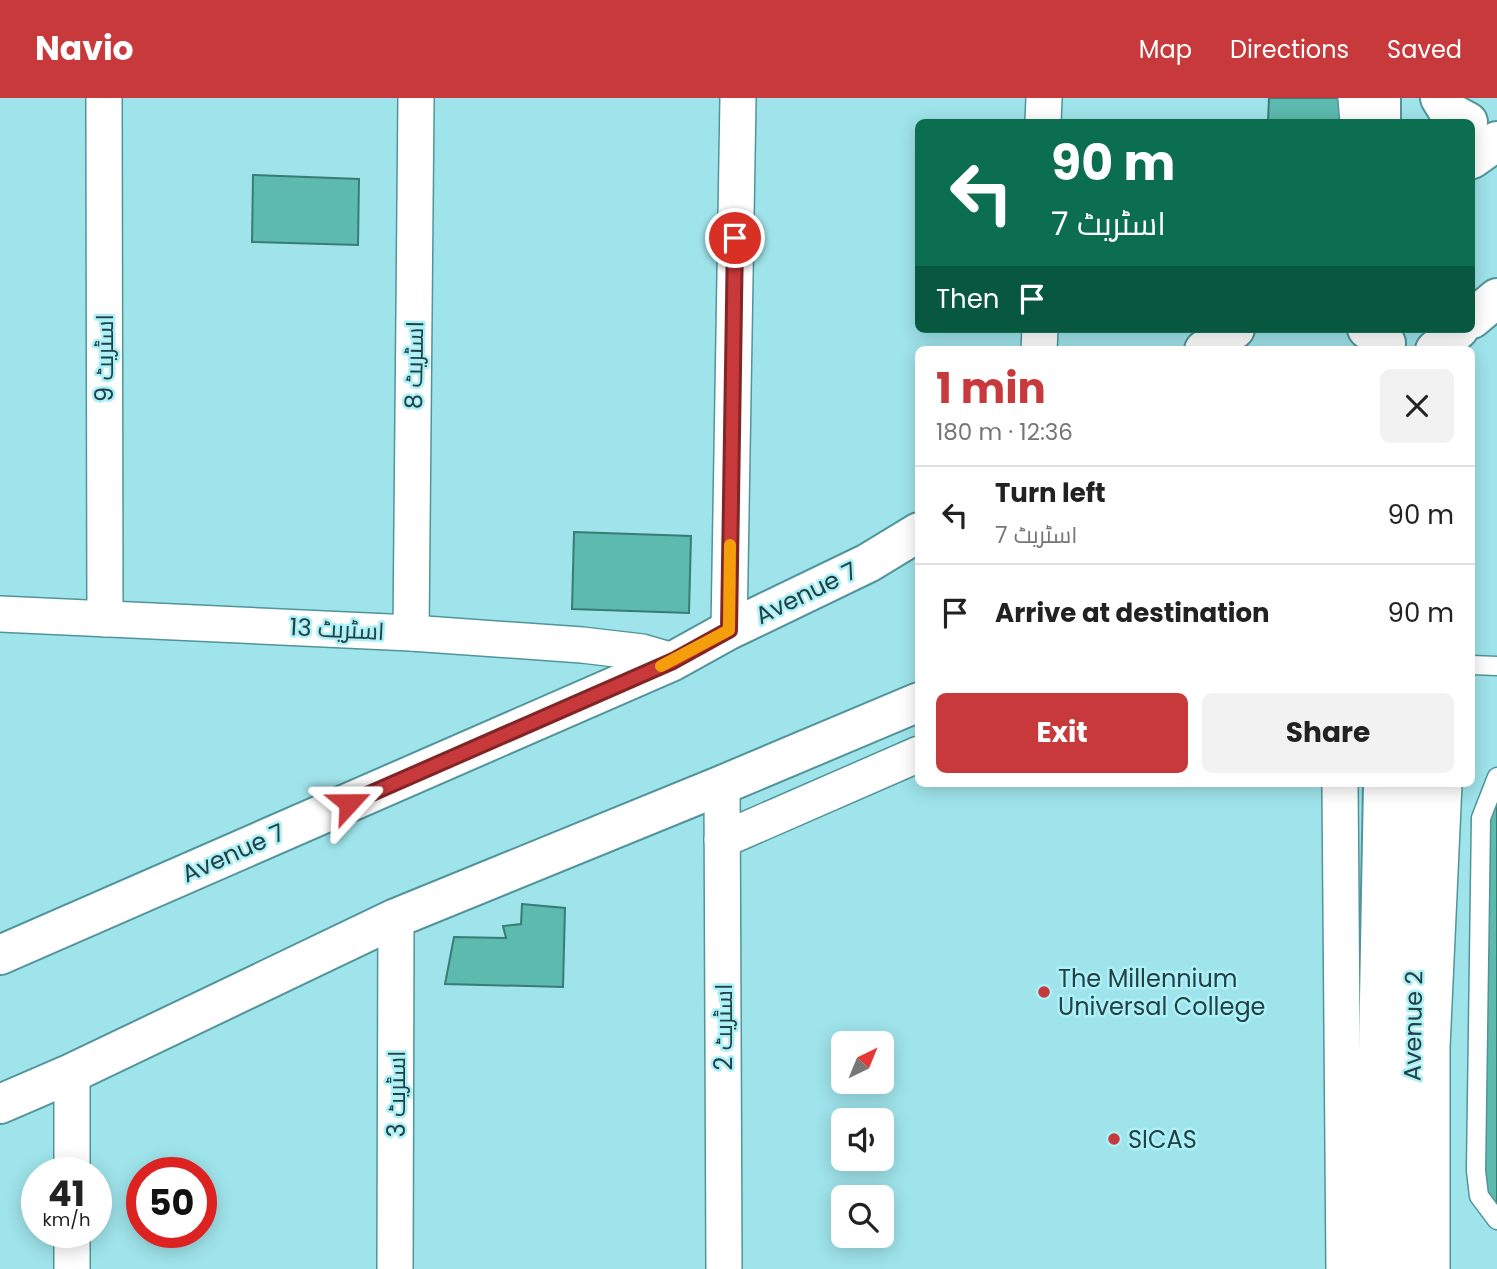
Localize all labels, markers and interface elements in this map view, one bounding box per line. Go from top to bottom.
text: Navio [35,25,134,72]
text: Map [1139,33,1192,66]
text: Directions [1230,33,1349,66]
text: Saved [1387,33,1462,66]
text: 90 m [1051,129,1175,197]
icon: left [936,147,1027,238]
text: اسٹریٹ 7 [1051,201,1166,246]
pin [705,208,765,268]
icon: arrive [716,219,754,257]
icon: arrive [1013,280,1051,318]
text: Then [936,281,999,317]
street label: اسٹریٹ 9 [88,314,121,402]
street label: اسٹریٹ 8 [397,321,431,409]
text: 1 min [936,359,1046,418]
button: close [1380,369,1454,443]
text: 180 m · 12:36 [936,416,1073,448]
text: Turn left [995,475,1106,511]
icon: left [936,496,974,534]
text: 90 m [1388,497,1454,533]
text: اسٹریٹ 7 [995,519,1078,551]
street label: Avenue 7 [749,554,863,632]
icon: arrive [936,594,974,632]
text: Arrive at destination [995,595,1270,631]
text: 90 m [1388,595,1454,631]
street label: اسٹریٹ 13 [289,610,385,648]
button: Exit [936,693,1188,773]
button: Share [1202,693,1454,773]
position arrow [312,766,386,840]
street label: Avenue 7 [176,816,290,890]
place label: The Millennium Universal College [1058,962,1266,1023]
street label: Avenue 2 [1396,971,1430,1081]
street label: اسٹریٹ 2 [707,984,740,1070]
marker: The Millennium Universal College [1036,984,1052,1000]
north arrow [831,1031,894,1094]
map controls [831,1031,894,1248]
street label: اسٹریٹ 3 [380,1050,413,1138]
button: sound [831,1108,894,1171]
place label: SICAS [1128,1123,1197,1156]
marker: SICAS [1106,1131,1122,1147]
speed limit sign: 50 [126,1157,217,1248]
text: 41 [48,1169,85,1218]
button: search [831,1185,894,1248]
text: km/h [43,1207,90,1232]

